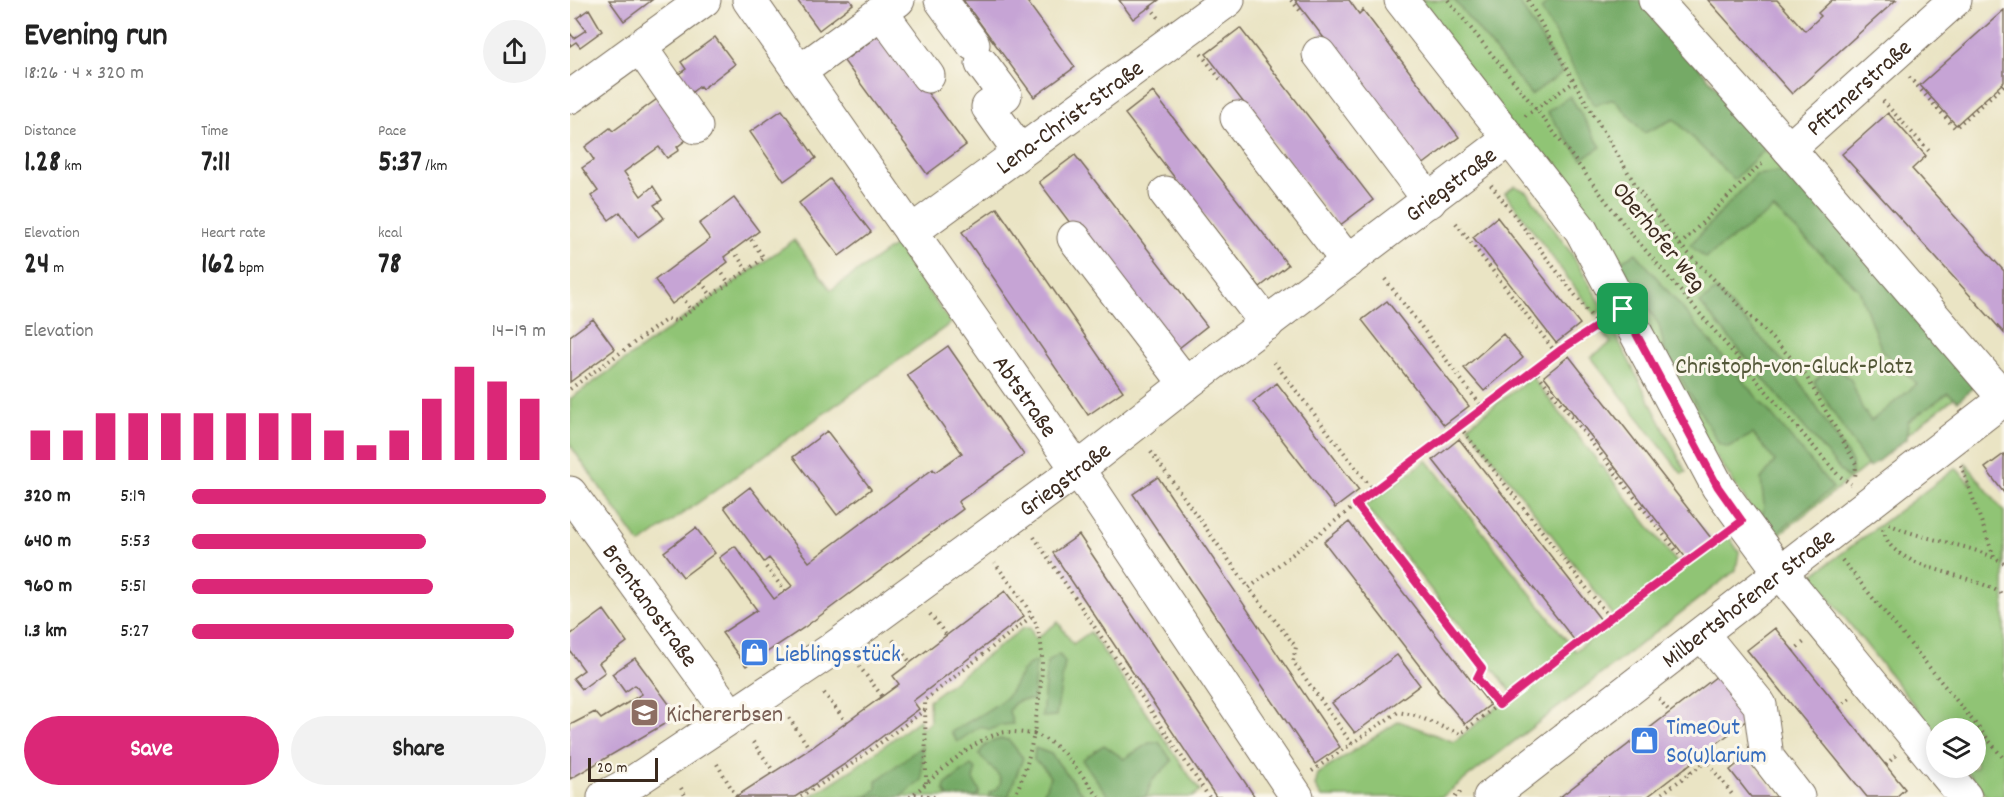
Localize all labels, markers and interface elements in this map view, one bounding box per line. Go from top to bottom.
text: Evening run [24,14,168,61]
button: share [483,20,546,83]
street label: Pfitznerstraße [1800,32,1921,146]
street label: Lena-Christ-Straße [990,53,1152,184]
text: 18:26 · 4 × 320 m [24,60,144,88]
text: Distance [24,120,76,143]
text: Time [201,120,228,143]
text: Pace [378,120,406,143]
street label: Griegstraße [1399,140,1505,232]
text: 1.28 [24,143,61,186]
text: 7:11 [201,143,231,186]
text: 5:37 [378,143,422,186]
text: km [61,155,82,178]
text: /km [422,155,447,178]
street label: Oberhofer Weg [1602,175,1713,300]
text: Elevation [24,222,80,245]
text: Heart rate [201,222,266,245]
text: kcal [378,222,402,245]
text: 24 [24,245,50,288]
text: 162 [201,245,235,288]
text: 78 [378,245,402,288]
text: m [50,257,64,280]
text: bpm [235,257,264,280]
pin [1597,283,1648,334]
icon: arrive [1606,292,1639,325]
text: Elevation [24,318,94,346]
text: 14–19 m [492,318,546,346]
street label: Abtstraße [983,349,1064,445]
park label: Christoph-von-Gluck-Platz [1675,351,1913,385]
street label: Griegstraße [1013,435,1119,527]
text: 320 m [24,483,71,511]
text: 5:19 [120,483,146,511]
street label: Milbertshofener Straße [1656,522,1844,678]
text: 640 m [24,528,71,556]
text: 5:53 [120,528,151,556]
street label: Brentanostraße [592,538,705,675]
text: 960 m [24,573,72,601]
text: 5:51 [120,573,146,601]
text: 1.3 km [24,618,67,646]
text: 5:27 [120,618,149,646]
shop icon: Lieblingsstück [738,637,770,669]
place label: Lieblingsstück [775,639,901,673]
school or university icon: Kichererbsen [629,697,661,729]
place label: Kichererbsen [666,699,783,733]
place label: TimeOut So(u)larium [1666,712,1767,774]
button: Save [24,716,279,785]
button: Share [291,716,546,785]
map controls [1926,718,1986,778]
button: layers [1926,718,1986,778]
shop icon: TimeOut So(u)larium [1629,724,1661,756]
scale bar [588,755,658,782]
text: 20 m [597,757,627,780]

